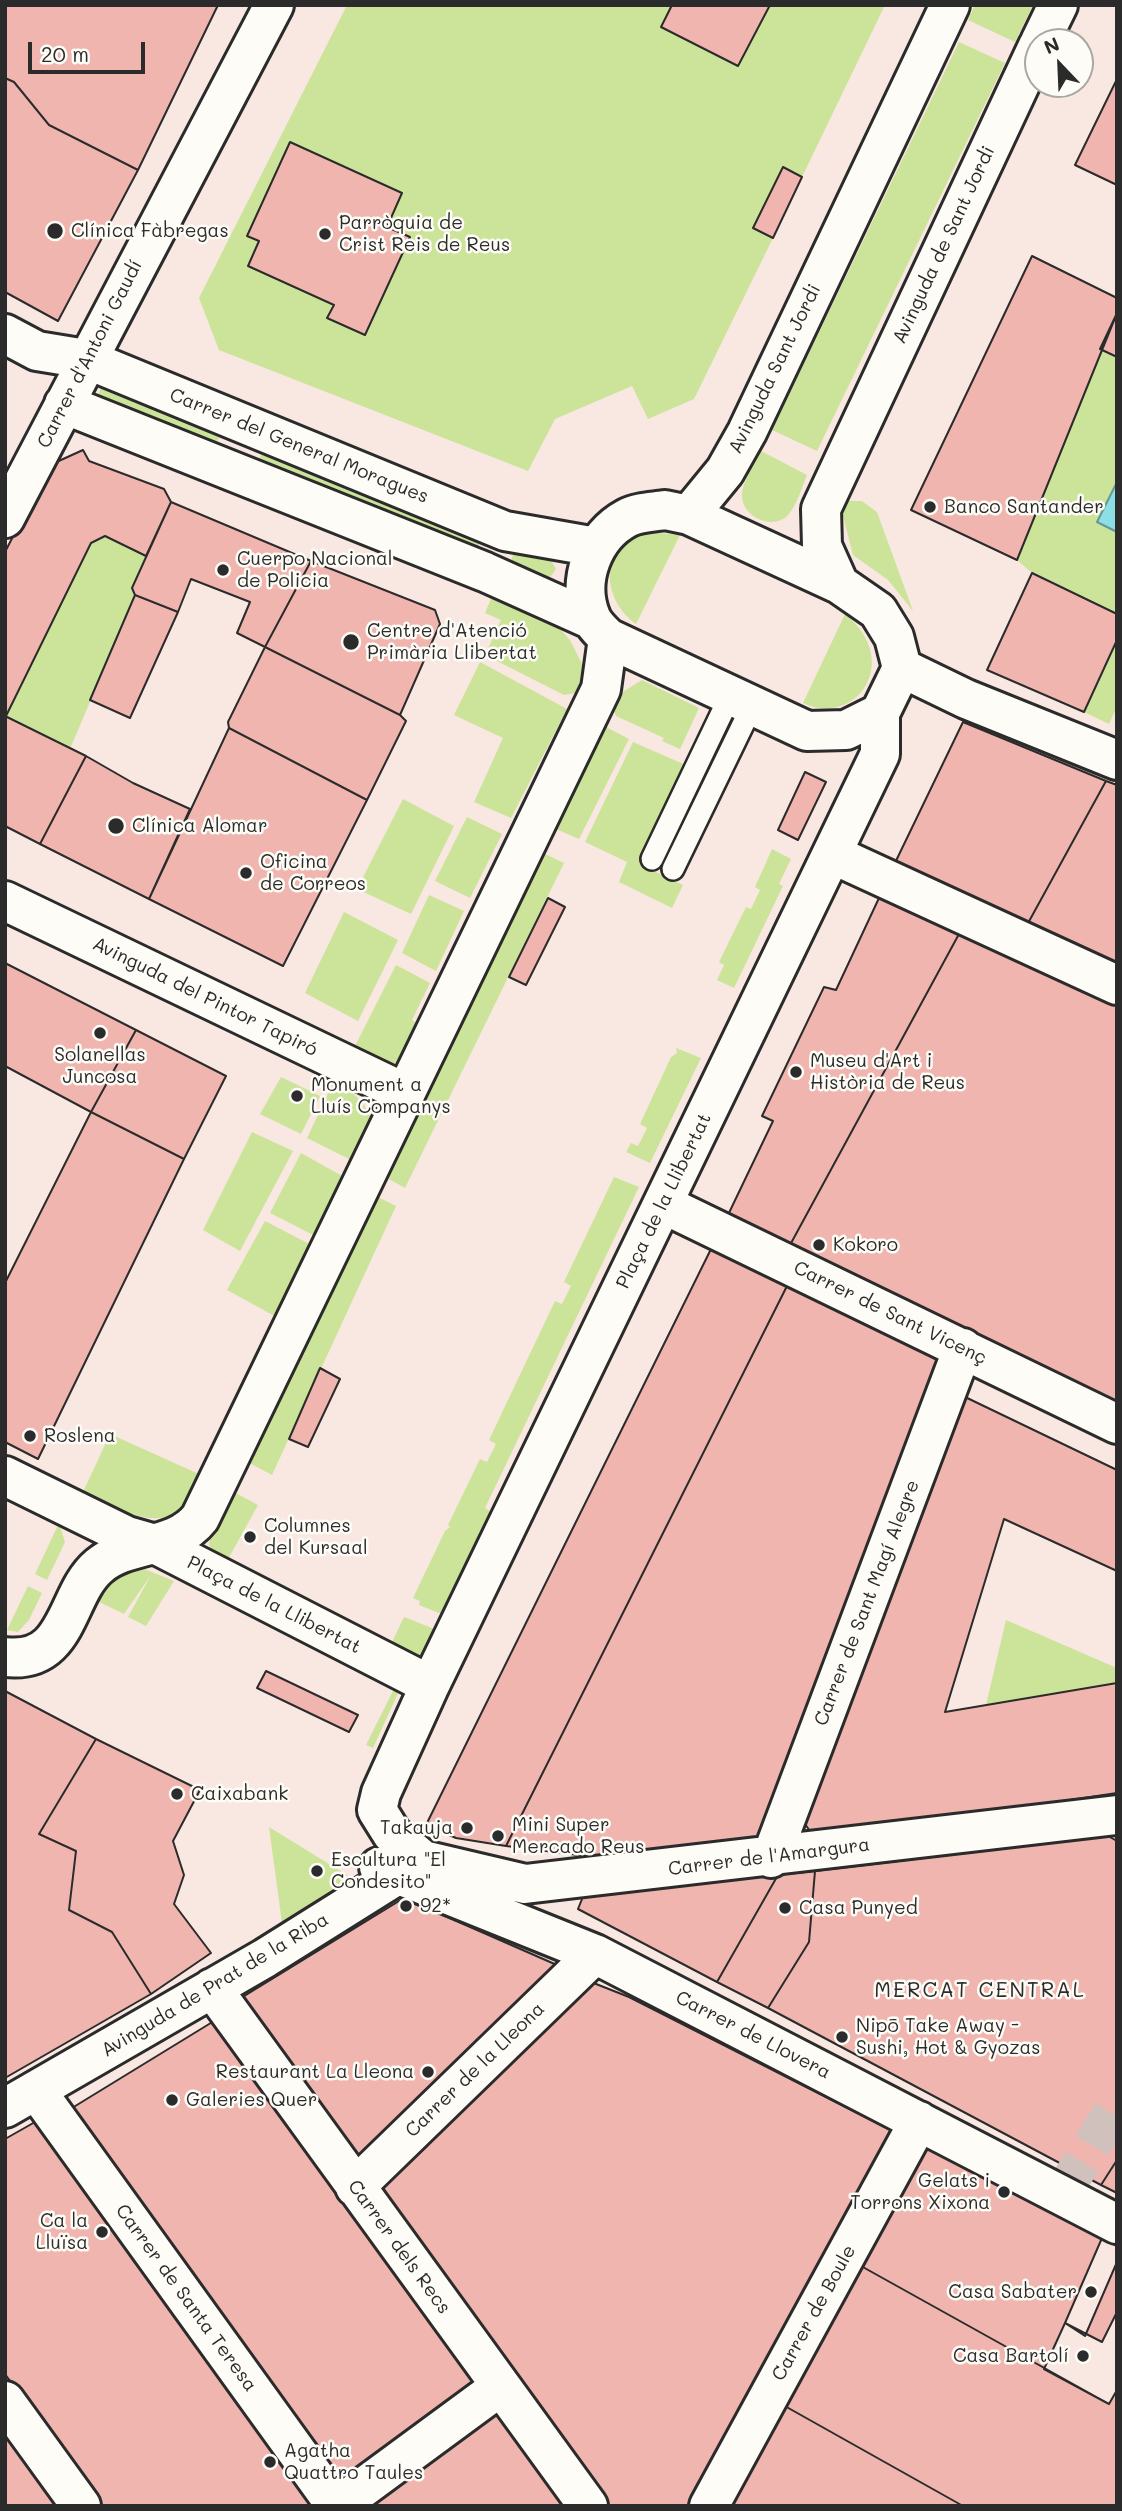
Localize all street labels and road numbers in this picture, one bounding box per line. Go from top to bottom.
street label: Avinguda de Sant Jordi [888,143,1000,347]
street label: Carrer d'Antoni Gaudí [33,256,147,452]
street label: Avinguda Sant Jordi [724,281,826,457]
street label: Carrer del General Moragues [166,384,432,508]
street label: Avinguda del Pintor Tapiró [89,932,321,1062]
street label: Plaça de la Llibertat [612,1110,716,1292]
street label: Carrer de Sant Vicenç [790,1256,990,1370]
street label: Carrer de Sant Magí Alegre [810,1477,924,1729]
street label: Plaça de la Llibertat [183,1551,365,1659]
street label: Carrer de l'Amargura [667,1833,871,1881]
street label: Avinguda de Prat de la Riba [97,1908,333,2062]
street label: Carrer de Llovera [672,1986,834,2084]
street label: Carrer de la Lleona [401,1998,549,2142]
street label: Carrer dels Recs [343,2176,455,2318]
street label: Carrer de Santa Teresa [110,2200,262,2396]
street label: Carrer de Boule [767,2241,861,2385]

